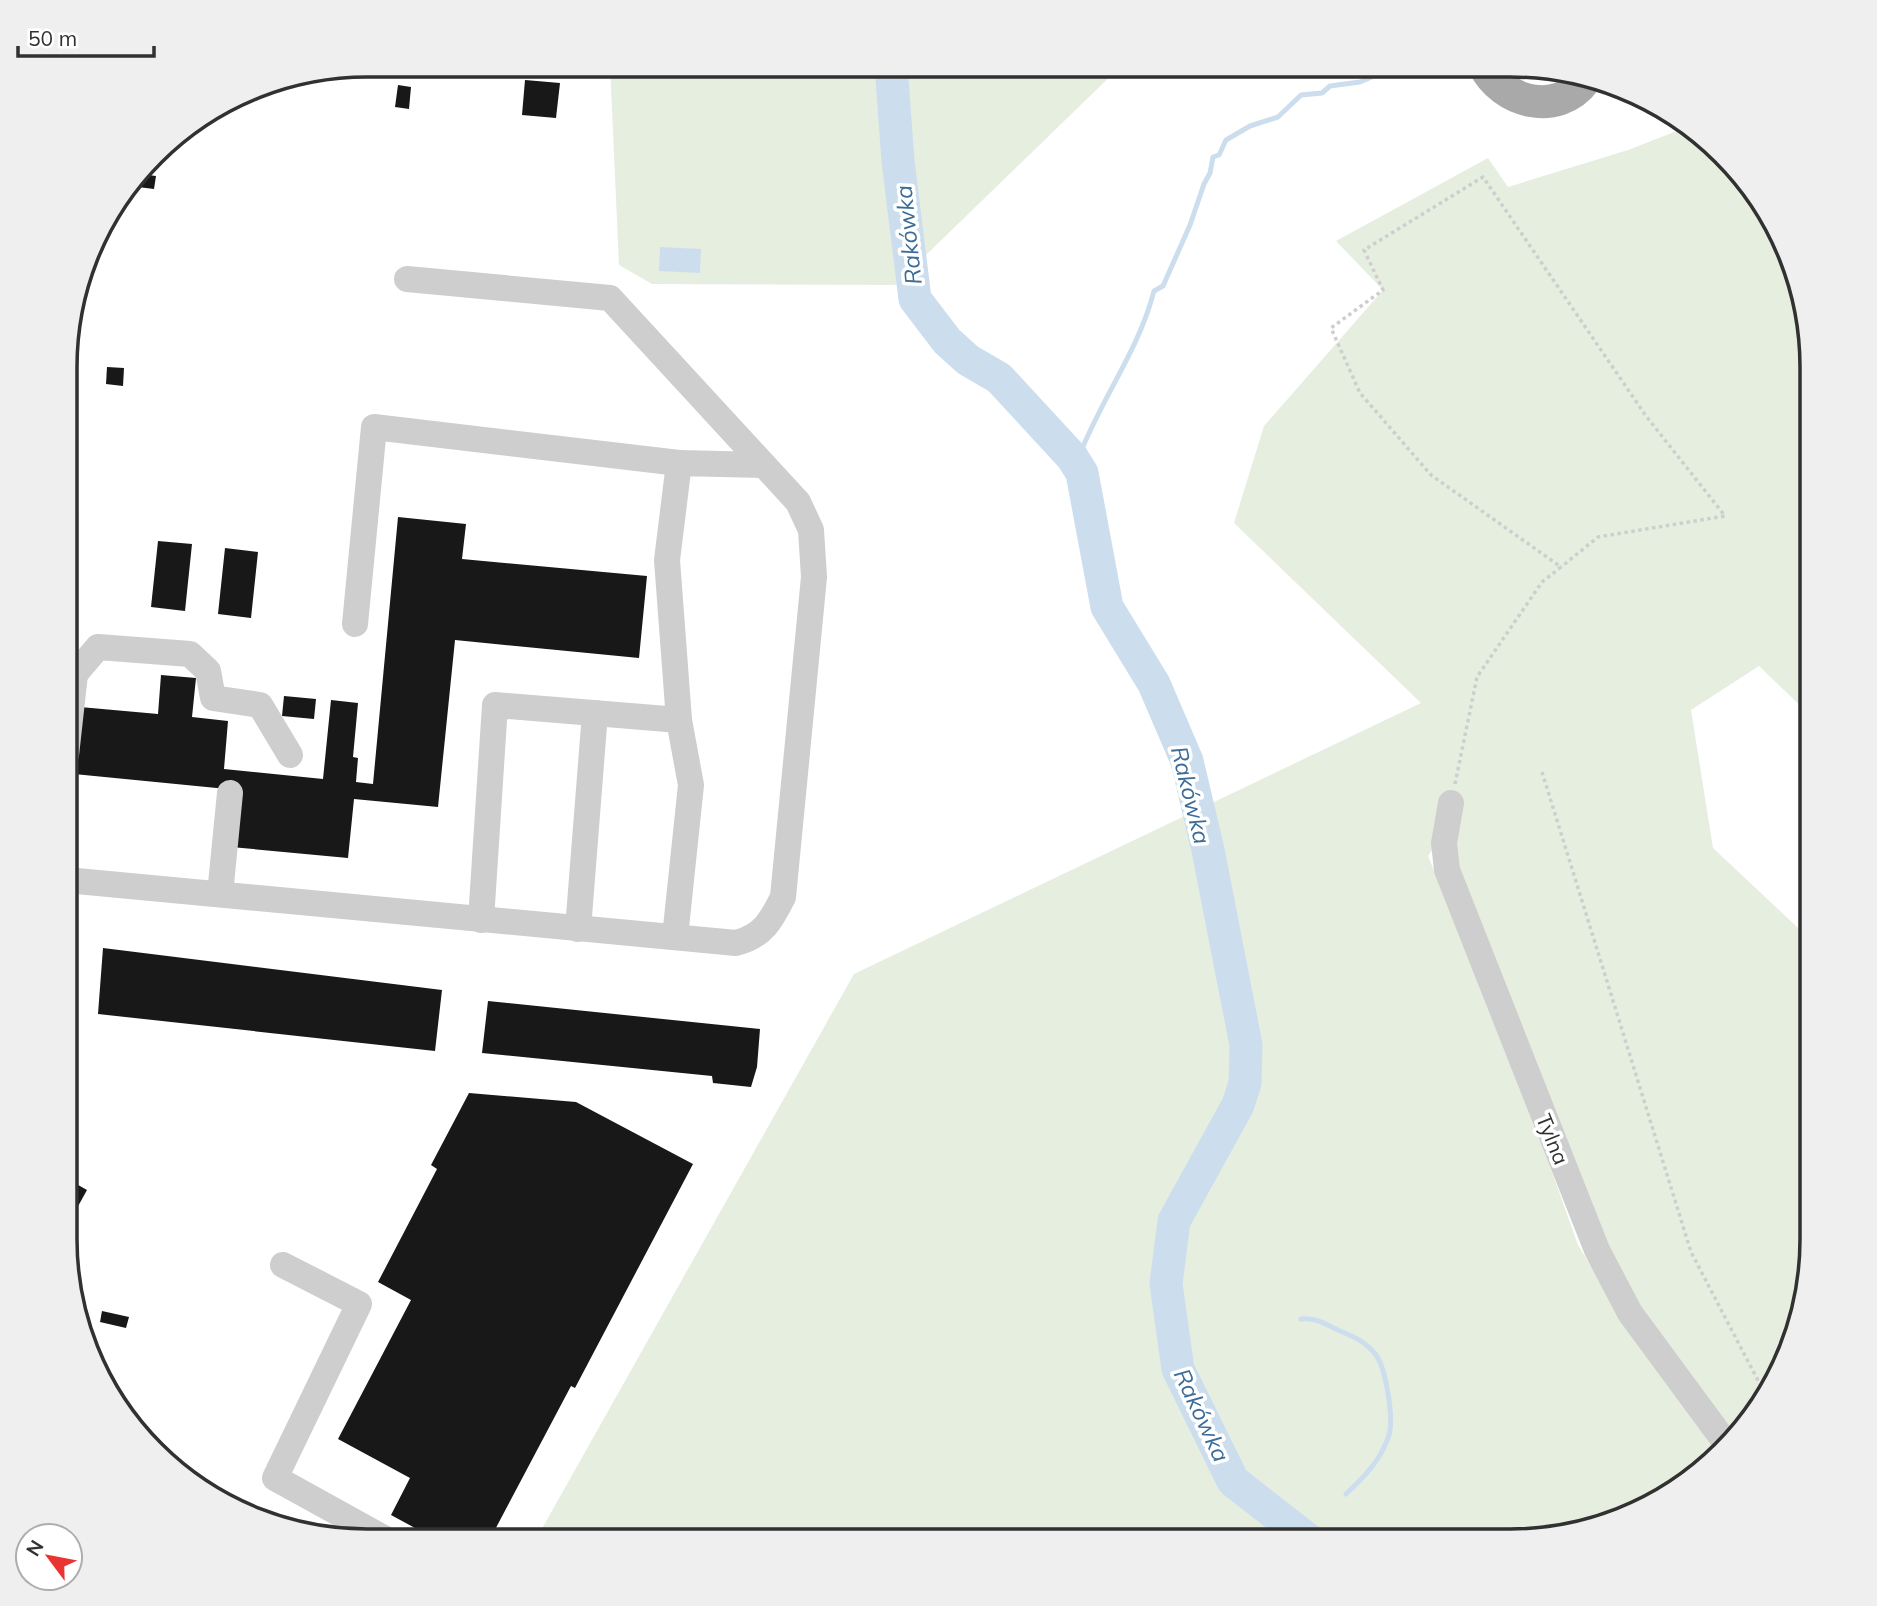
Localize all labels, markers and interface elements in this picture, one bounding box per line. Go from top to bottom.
scale bar [18,14,154,58]
text: 50 m [28,25,77,51]
water label: Rakówka [888,184,928,286]
water label: Rakówka [1165,743,1217,847]
street label: Tylna [1531,1110,1575,1168]
water label: Rakówka [1168,1364,1236,1466]
north arrow [14,1522,84,1592]
text: N [21,1536,49,1560]

